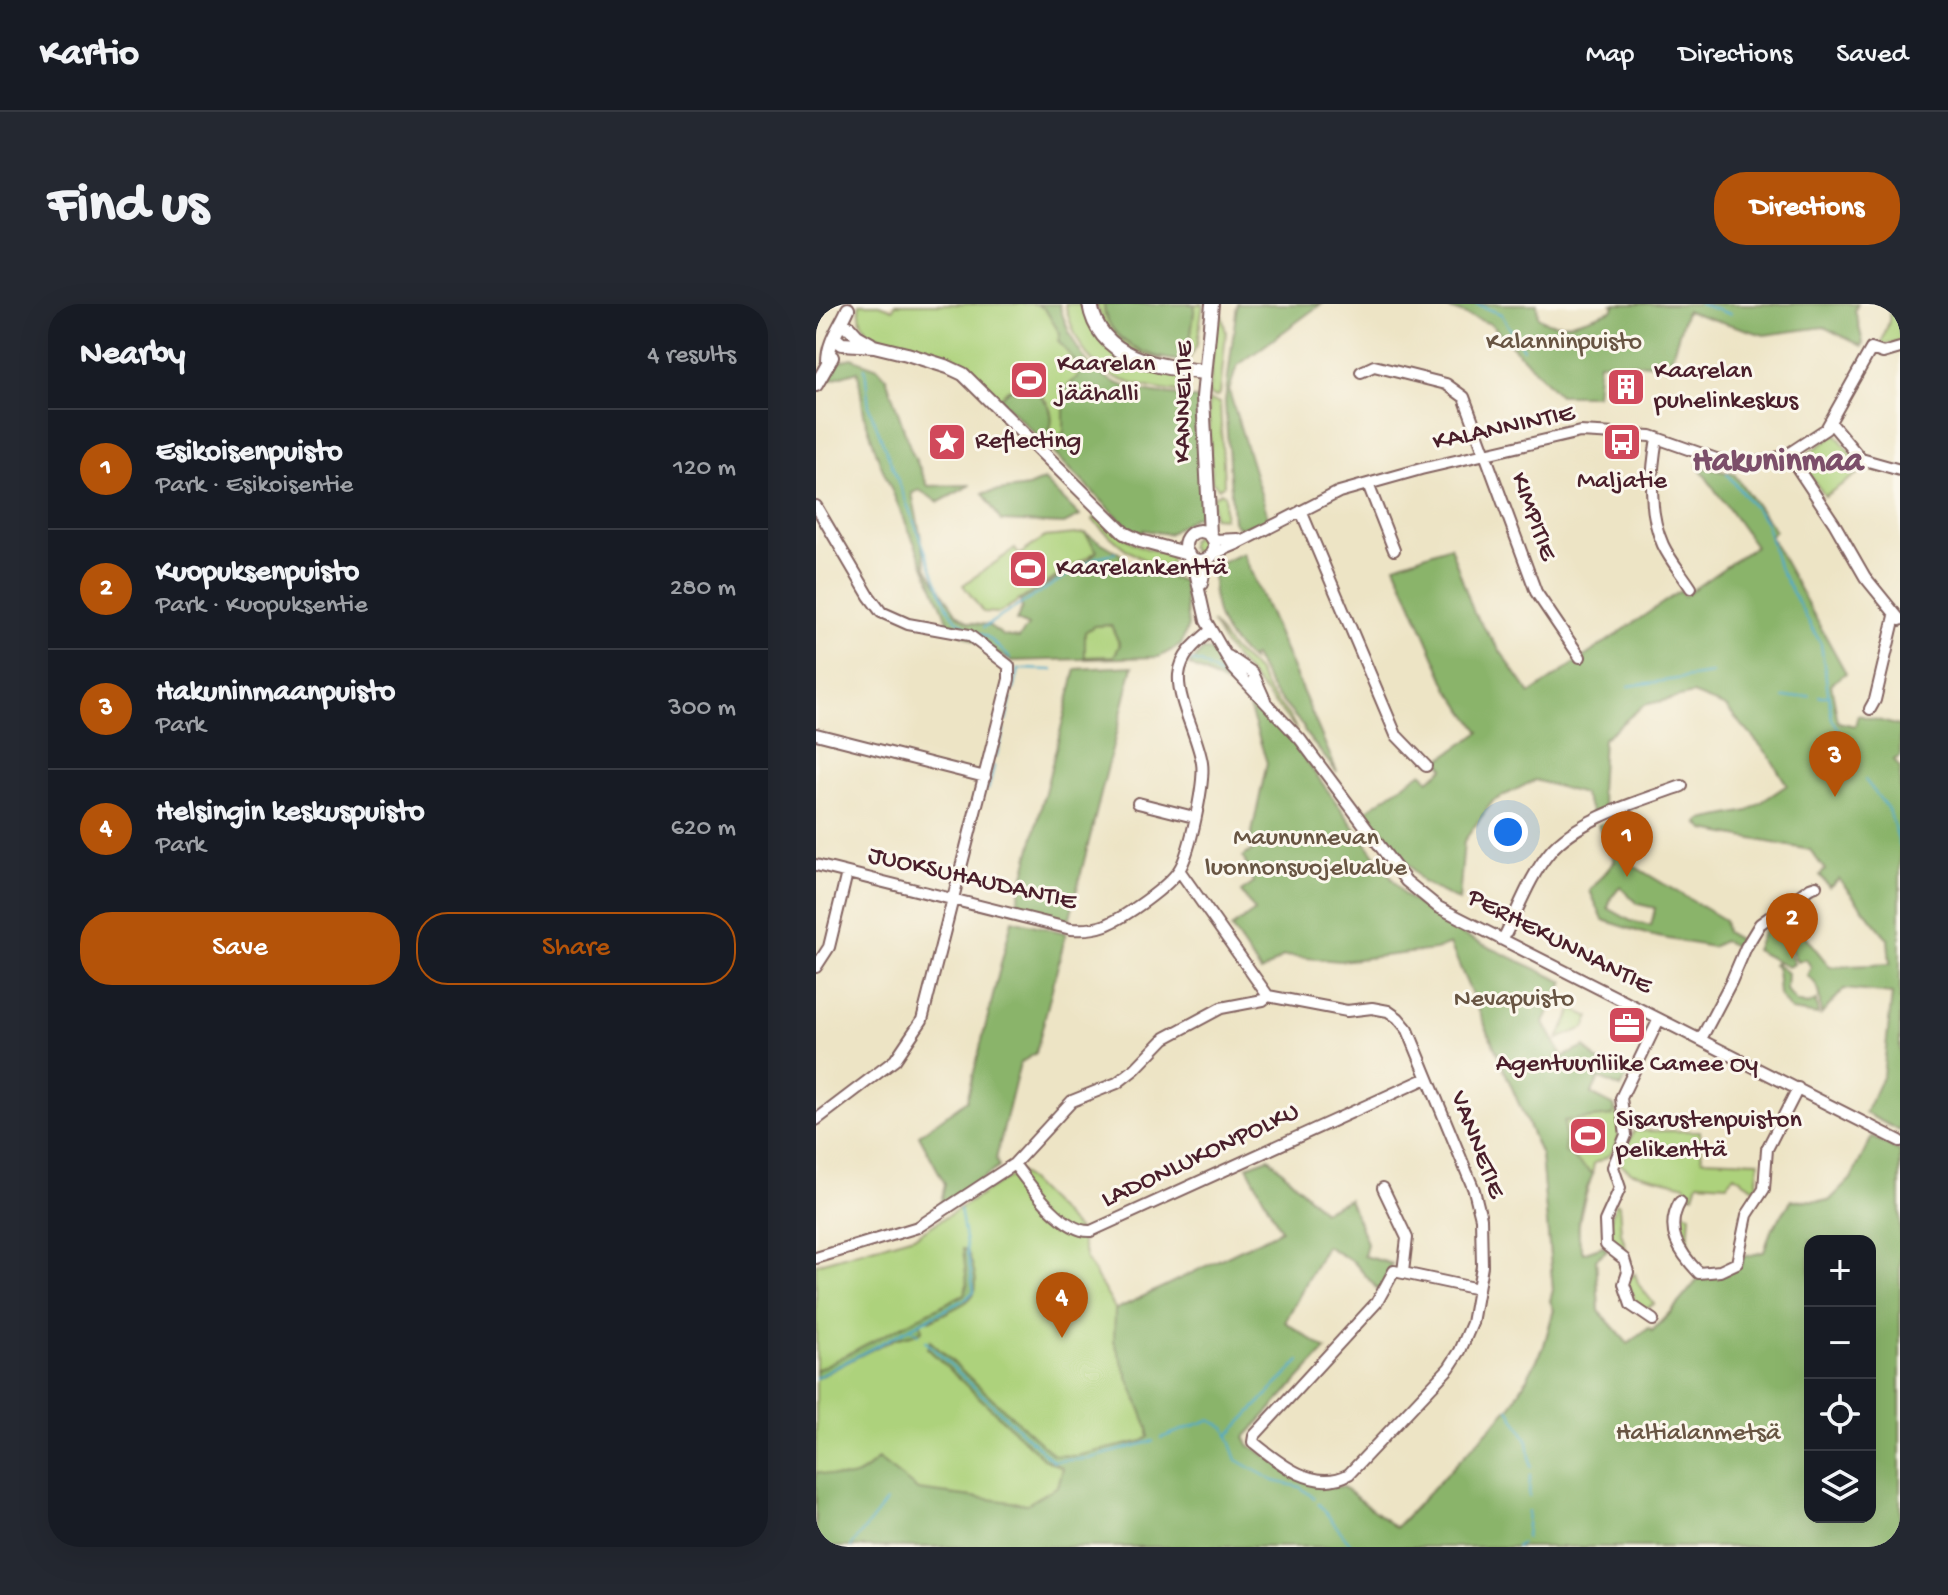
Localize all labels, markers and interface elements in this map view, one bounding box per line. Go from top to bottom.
text: Kartio [40,33,139,77]
text: Map [1586,39,1634,72]
text: Directions [1678,39,1792,72]
text: Saved [1836,39,1908,72]
button: Directions [1714,172,1900,245]
text: Find us [48,175,208,241]
park label: Kalanninpuisto [1486,328,1642,359]
text: Nearby [80,336,185,376]
street label: KANNELTIE [1168,340,1202,463]
text: 4 results [647,341,736,372]
place label: Kaarelan jäähalli [1053,350,1156,411]
place label: Kaarelan puhelinkeskus [1653,357,1799,418]
sports icon: Kaarelan jäähalli [1008,359,1050,401]
building icon: Kaarelan puhelinkeskus [1605,366,1647,408]
street label: KALANNINTIE [1430,399,1578,459]
place icon: Reflecting [926,421,968,463]
bus stop icon: Maljatie [1601,421,1643,463]
place label: Reflecting [975,427,1081,458]
text: Esikoisenpuisto [156,436,343,471]
district label: Hakuninmaa [1693,443,1866,483]
text: 1 [101,454,111,485]
text: 120 m [673,454,736,485]
place label: Maljatie [1577,467,1668,498]
street label: KIMPITIE [1502,469,1563,566]
text: Park · Esikoisentie [156,471,353,502]
sports icon: Kaarelankenttä [1007,548,1049,590]
place label: Kaarelankenttä [1056,554,1229,585]
text: Kuopuksenpuisto [156,556,359,591]
text: 2 [100,574,112,605]
text: 280 m [670,574,736,605]
text: Park · Kuopuksentie [156,591,368,622]
text: Hakuninmaanpuisto [156,676,395,711]
text: 3 [99,694,113,725]
text: 300 m [668,694,736,725]
text: Park [156,711,206,742]
pin: 3 [1809,731,1861,797]
text: Helsingin keskuspuisto [156,796,425,831]
pin: 1 [1601,811,1653,877]
your location [1488,812,1528,852]
text: 4 [100,814,112,845]
text: 620 m [671,814,736,845]
park label: Maununnevan luonnonsuojelualue [1205,824,1408,885]
text: Park [156,831,206,862]
street label: JUOKSUHAUDANTIE [865,841,1080,919]
street label: PERHEKUNNANTIE [1461,883,1657,1003]
pin: 2 [1766,893,1818,959]
button: Save [80,912,400,985]
button: Share [416,912,736,985]
park label: Nevapuisto [1454,985,1574,1016]
office icon: Agentuuriliike Camee Oy [1606,1004,1648,1046]
place label: Agentuuriliike Camee Oy [1496,1050,1758,1081]
street label: VANNETIE [1441,1086,1511,1204]
street label: LADONLUKONPOLKU [1097,1098,1305,1216]
place label: Sisarustenpuiston pelikenttä [1615,1106,1802,1167]
sports icon: Sisarustenpuiston pelikenttä [1567,1115,1609,1157]
map controls [1804,1235,1876,1523]
button: + [1804,1235,1876,1307]
pin: 4 [1036,1272,1088,1338]
button: − [1804,1307,1876,1379]
button: locate [1804,1379,1876,1451]
park label: Haltialanmetsä [1616,1419,1782,1450]
button: layers [1804,1451,1876,1523]

